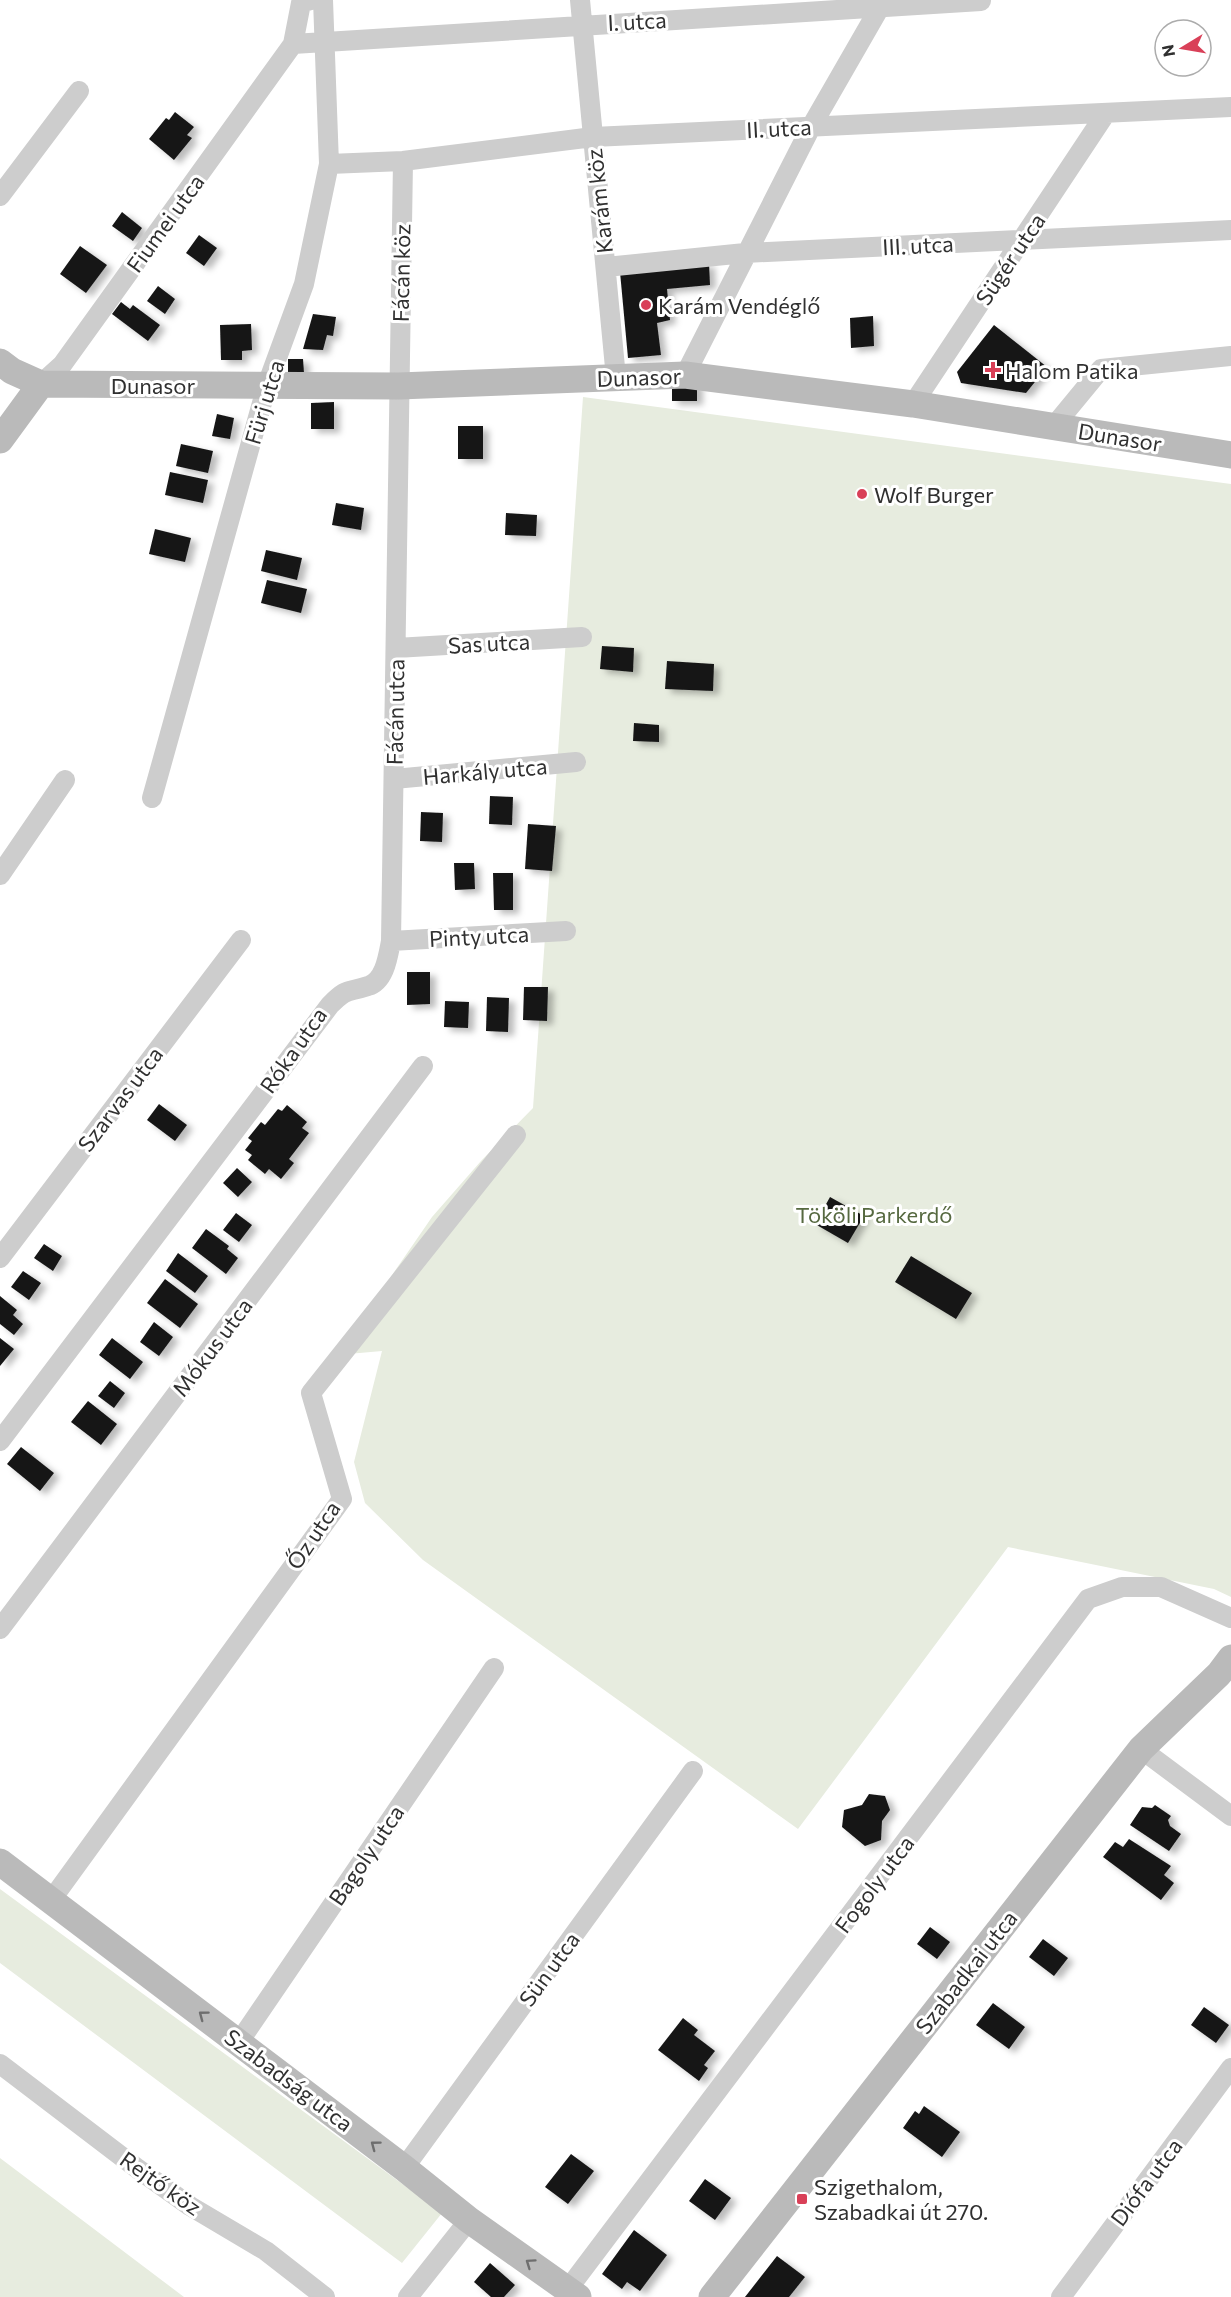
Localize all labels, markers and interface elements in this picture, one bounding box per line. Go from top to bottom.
street label: I. utca [607,6,667,36]
north arrow [1153,18,1213,78]
text: N [1157,43,1178,59]
street label: II. utca [746,113,812,143]
street label: Karám köz [580,147,618,255]
street label: Fiumei utca [120,169,210,277]
street label: Sügér utca [969,208,1051,310]
street label: Fácán köz [387,224,415,322]
street label: III. utca [882,230,954,260]
place label: Karám Vendéglő [658,292,820,319]
marker: Karám Vendéglő [639,298,653,312]
street label: Fürj utca [238,357,290,447]
place label: Halom Patika [1005,357,1139,384]
street label: Dunasor [596,362,682,392]
marker: Halom Patika [986,363,1000,377]
street label: Dunasor [111,372,195,399]
street label: Dunasor [1076,417,1164,457]
place label: Wolf Burger [874,481,994,508]
marker: Wolf Burger [855,487,869,501]
street label: Sas utca [447,627,531,659]
street label: Fácán utca [381,659,409,765]
street label: Harkály utca [422,752,548,790]
street label: Pinty utca [428,920,530,952]
street label: Róka utca [254,1002,332,1098]
street label: Szarvas utca [72,1041,168,1157]
park label: Tököli Parkerdő [796,1201,952,1228]
street label: Mókus utca [166,1293,258,1401]
street label: Őz utca [280,1496,346,1574]
street label: Bagoly utca [323,1800,409,1910]
street label: Fogoly utca [829,1830,919,1938]
street label: Szabadkai utca [909,1905,1023,2039]
street label: Sün utca [513,1926,585,2012]
one-way arrow [199,2011,210,2022]
street label: Szabadság utca [220,2023,358,2137]
street label: Diófa utca [1104,2133,1188,2231]
one-way arrow [371,2142,382,2153]
street label: Rejtő köz [115,2145,207,2221]
place label: Szigethalom, Szabadkai út 270. [814,2173,988,2225]
marker: Szigethalom, Szabadkai út 270. [795,2192,809,2206]
one-way arrow [526,2259,537,2270]

